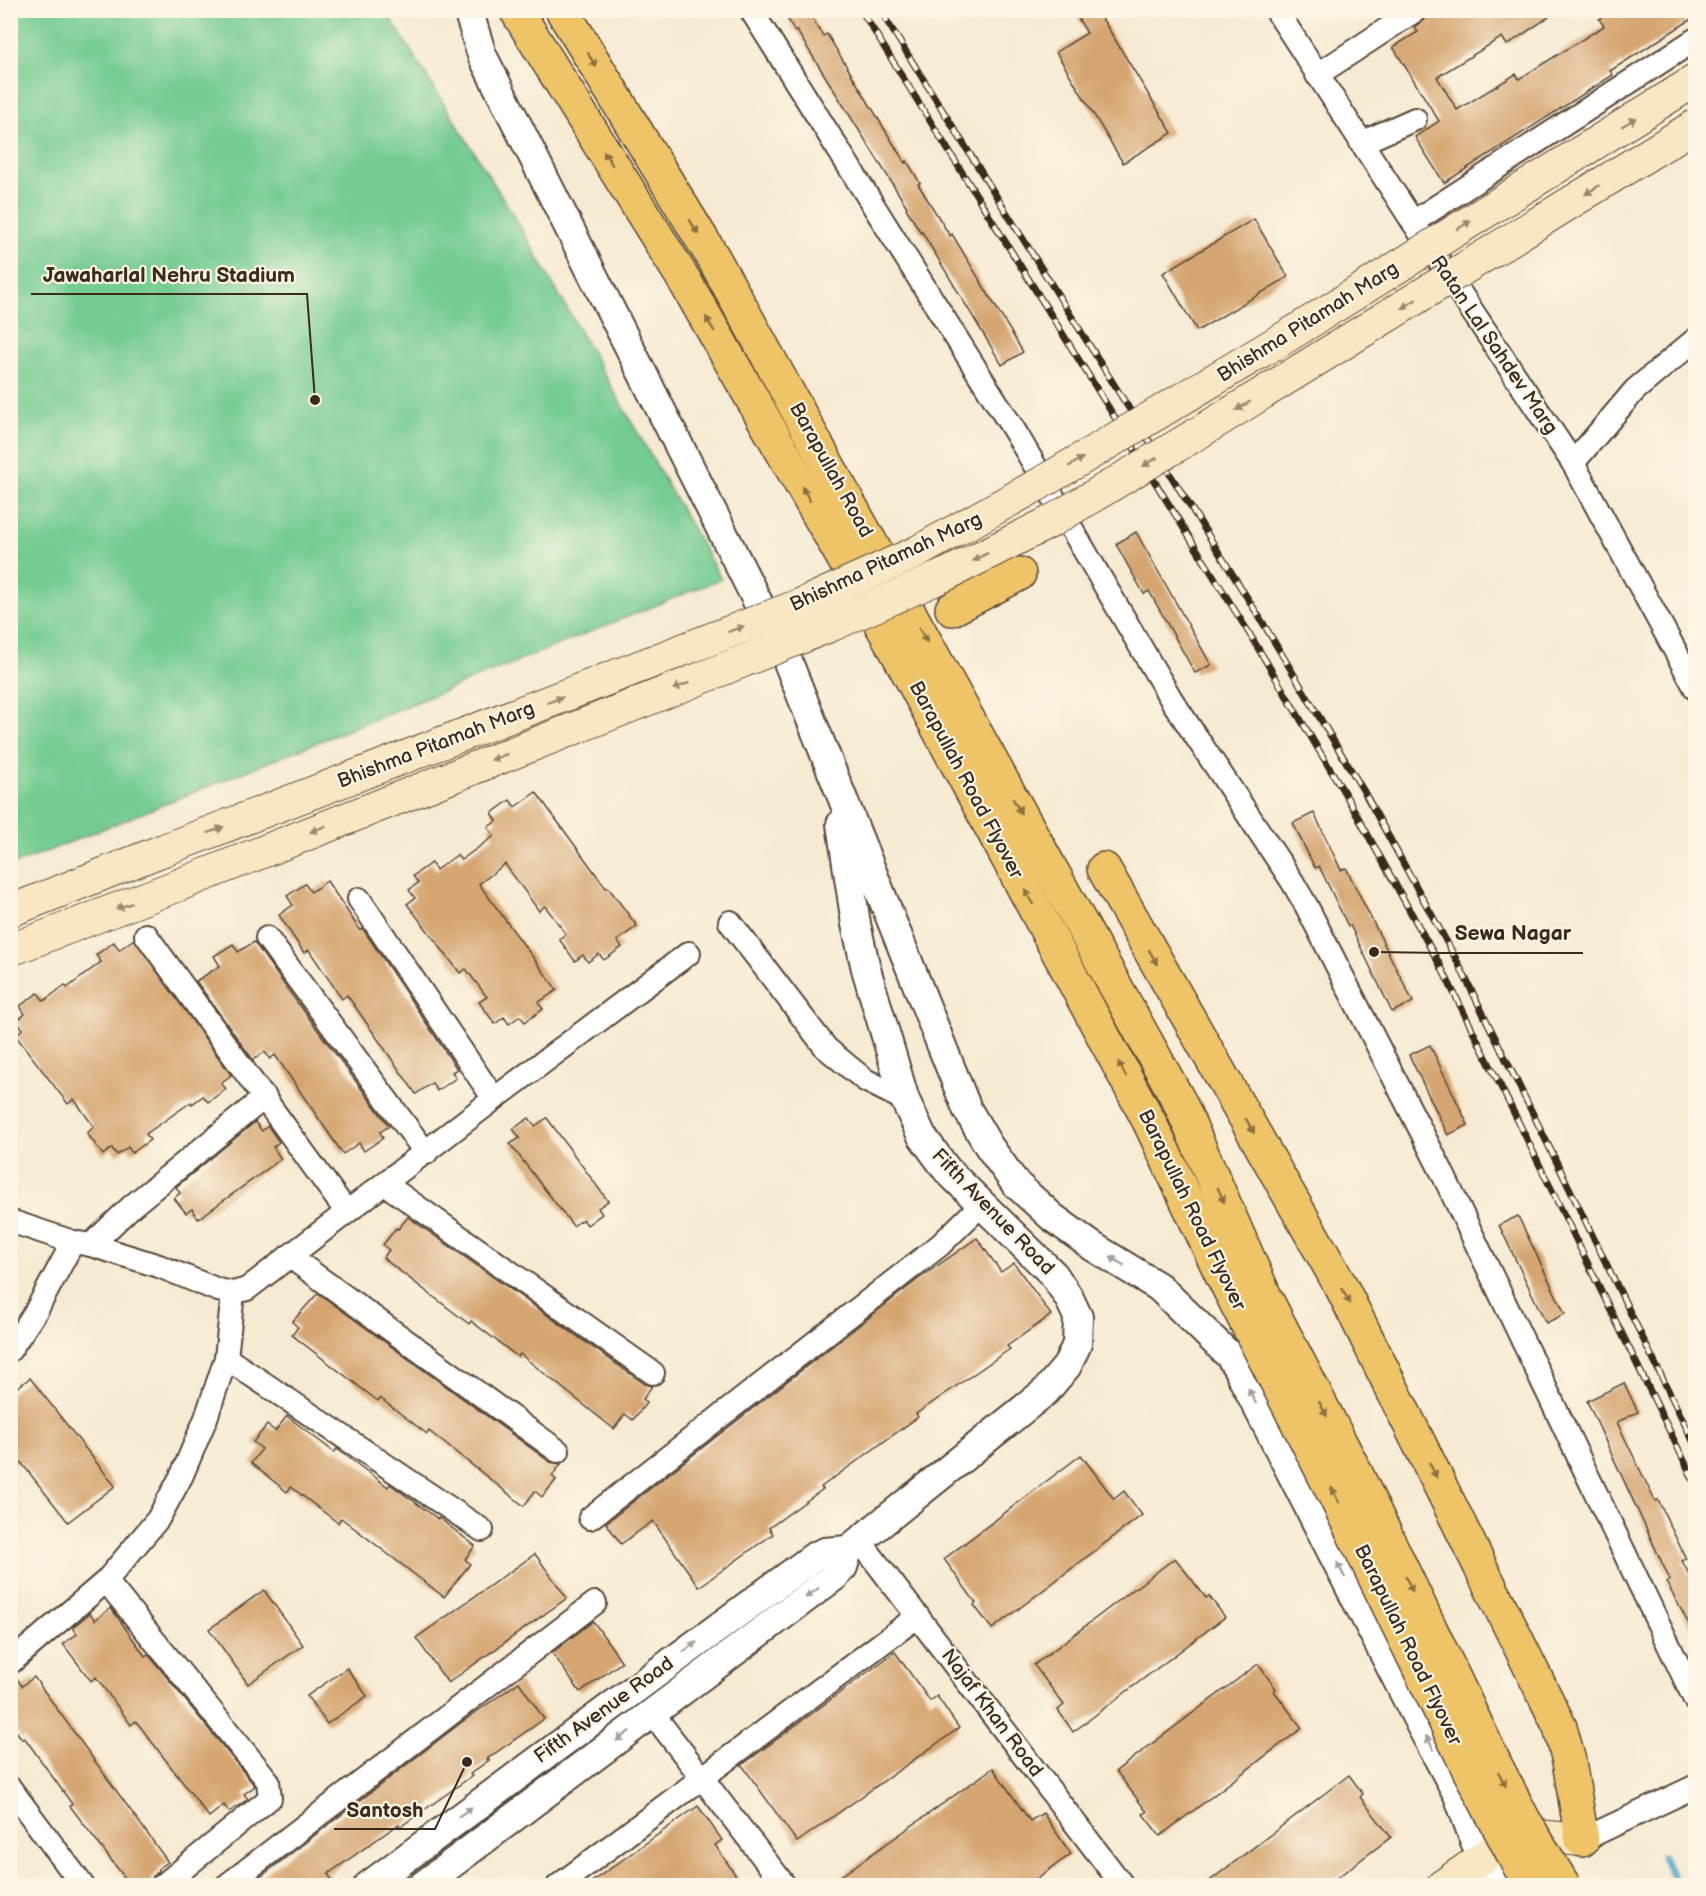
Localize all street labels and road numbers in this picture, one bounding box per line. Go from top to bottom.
street label: Ratan Lal Sahdev Marg [1425,251,1563,439]
street label: Bhishma Pitamah Marg [1213,256,1403,388]
street label: Barapullah Road [784,398,878,542]
street label: Bhishma Pitamah Marg [786,507,986,617]
street label: Barapullah Road Flyover [904,677,1029,884]
street label: Bhishma Pitamah Marg [334,696,538,794]
street label: Barapullah Road Flyover [1133,1106,1251,1315]
street label: Fifth Avenue Road [927,1144,1059,1280]
street label: Barapullah Road Flyover [1349,1541,1467,1750]
street label: Najaf Khan Road [936,1644,1048,1782]
street label: Fifth Avenue Road [530,1651,678,1769]

